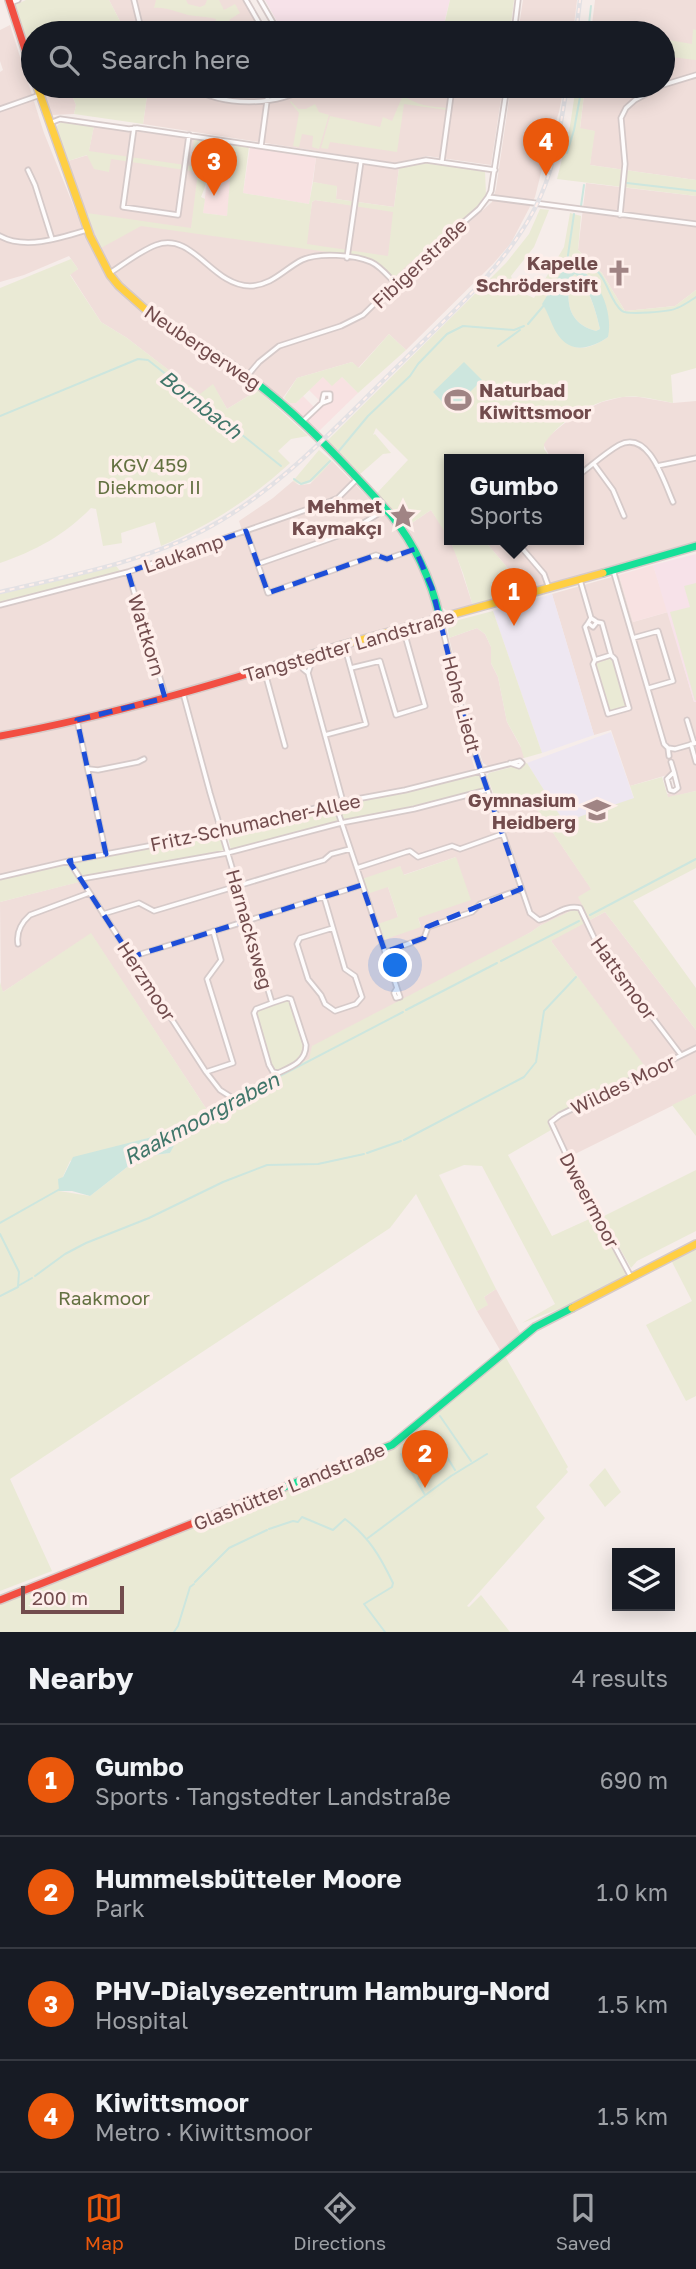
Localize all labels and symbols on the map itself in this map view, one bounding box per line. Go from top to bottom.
pin: 4 [523,118,569,176]
pin: 3 [191,138,237,196]
street label: Fibigerstraße [367,213,471,313]
place label: Kapelle Schröderstift [476,251,598,296]
church icon: Kapelle Schröderstift [604,258,634,288]
street label: Neubergerweg [140,300,266,394]
water label: Bornbach [155,364,248,445]
place label: Naturbad Kiwittsmoor [479,378,592,423]
sports icon: Naturbad Kiwittsmoor [443,385,473,415]
park label: KGV 459 Diekmoor II [97,453,201,498]
place label: Mehmet Kaymakçı [292,494,382,539]
place icon: Mehmet Kaymakçı [388,501,418,531]
street label: Laukamp [140,529,226,577]
pin: 1 [491,568,537,626]
street label: Wattkorn [124,592,170,678]
street label: Tangstedter Landstraße [241,604,457,686]
street label: Hohe Liedt [438,653,486,755]
street label: Fritz-Schumacher-Allee [148,788,362,856]
place label: Gymnasium Heidberg [468,788,576,833]
school or university icon: Gymnasium Heidberg [582,795,612,825]
street label: Harnacksweg [222,866,278,992]
street label: Hattsmoor [586,932,662,1025]
street label: Herzmoor [113,937,181,1025]
your location [378,948,412,982]
street label: Wildes Moor [567,1049,679,1119]
water label: Raakmoorgraben [119,1066,284,1170]
street label: Dweermoor [555,1148,625,1252]
park label: Raakmoor [58,1286,151,1309]
pin: 2 [402,1430,448,1488]
street label: Glashütter Landstraße [190,1437,388,1535]
scale bar [21,1583,124,1615]

